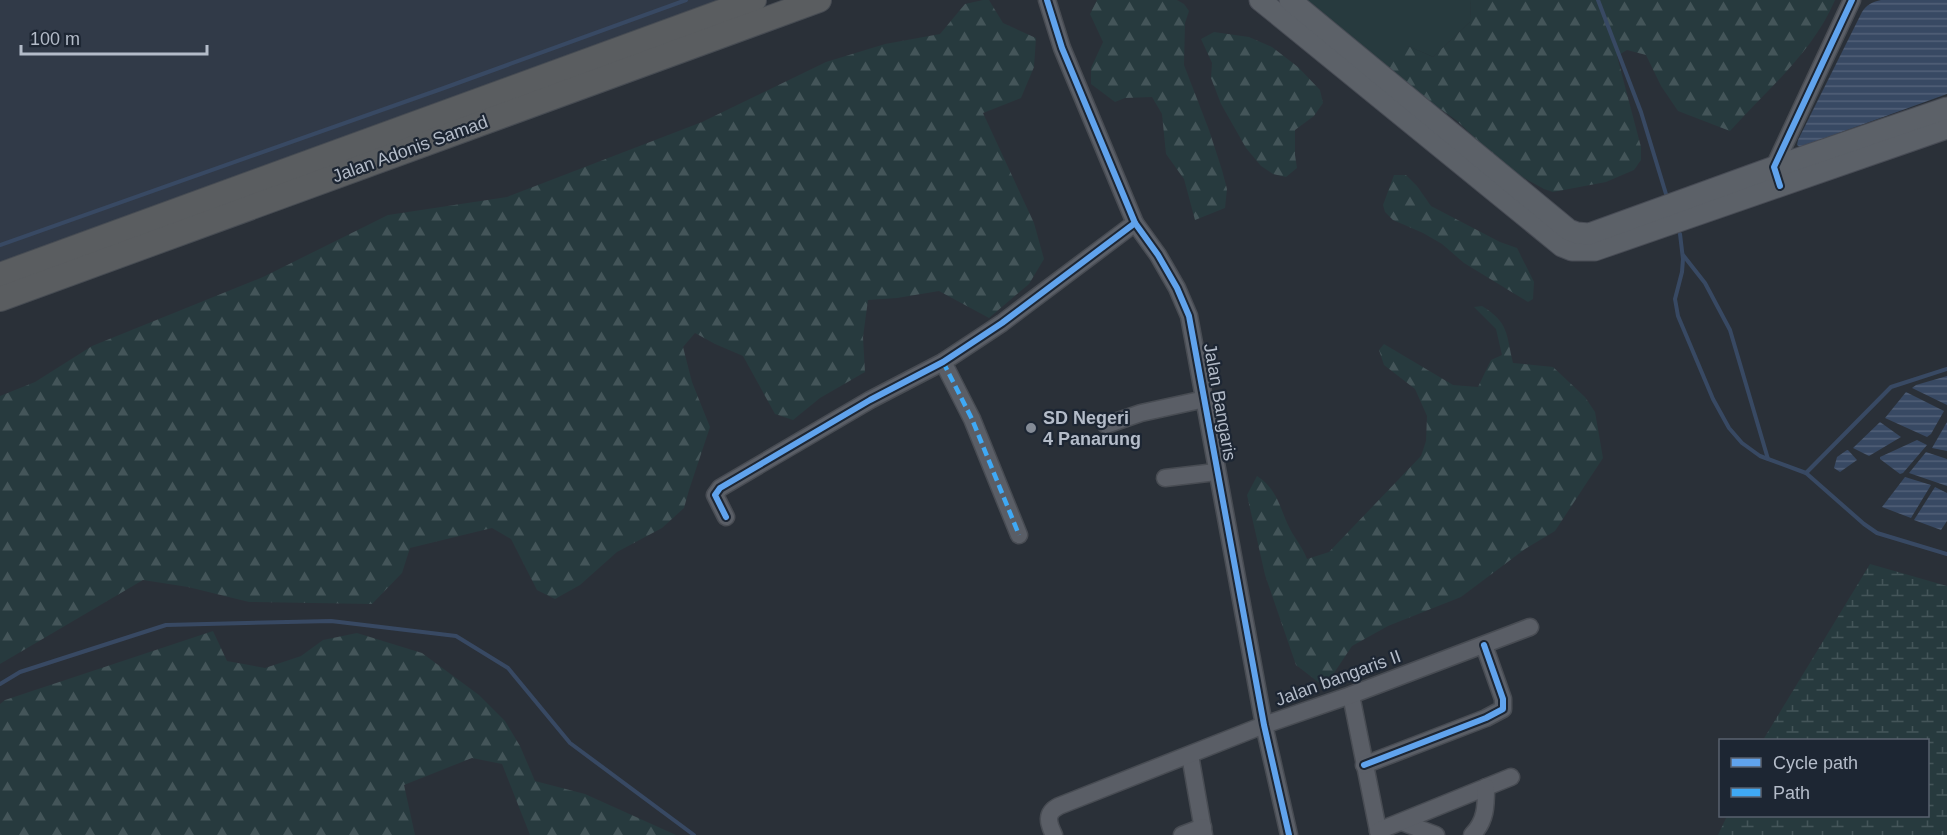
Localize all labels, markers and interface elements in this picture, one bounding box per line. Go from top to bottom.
scale bar [21,18,207,56]
text: 100 m [30,29,80,49]
street label: Jalan Adonis Samad [329,112,491,186]
street label: Jalan Bangaris [1200,342,1240,462]
place label: SD Negeri 4 Panarung [1043,408,1141,449]
marker: SD Negeri 4 Panarung [1024,421,1038,435]
street label: Jalan bangaris II [1273,646,1403,710]
legend [1719,739,1929,817]
text: Cycle path [1773,753,1858,773]
text: Path [1773,783,1810,803]

